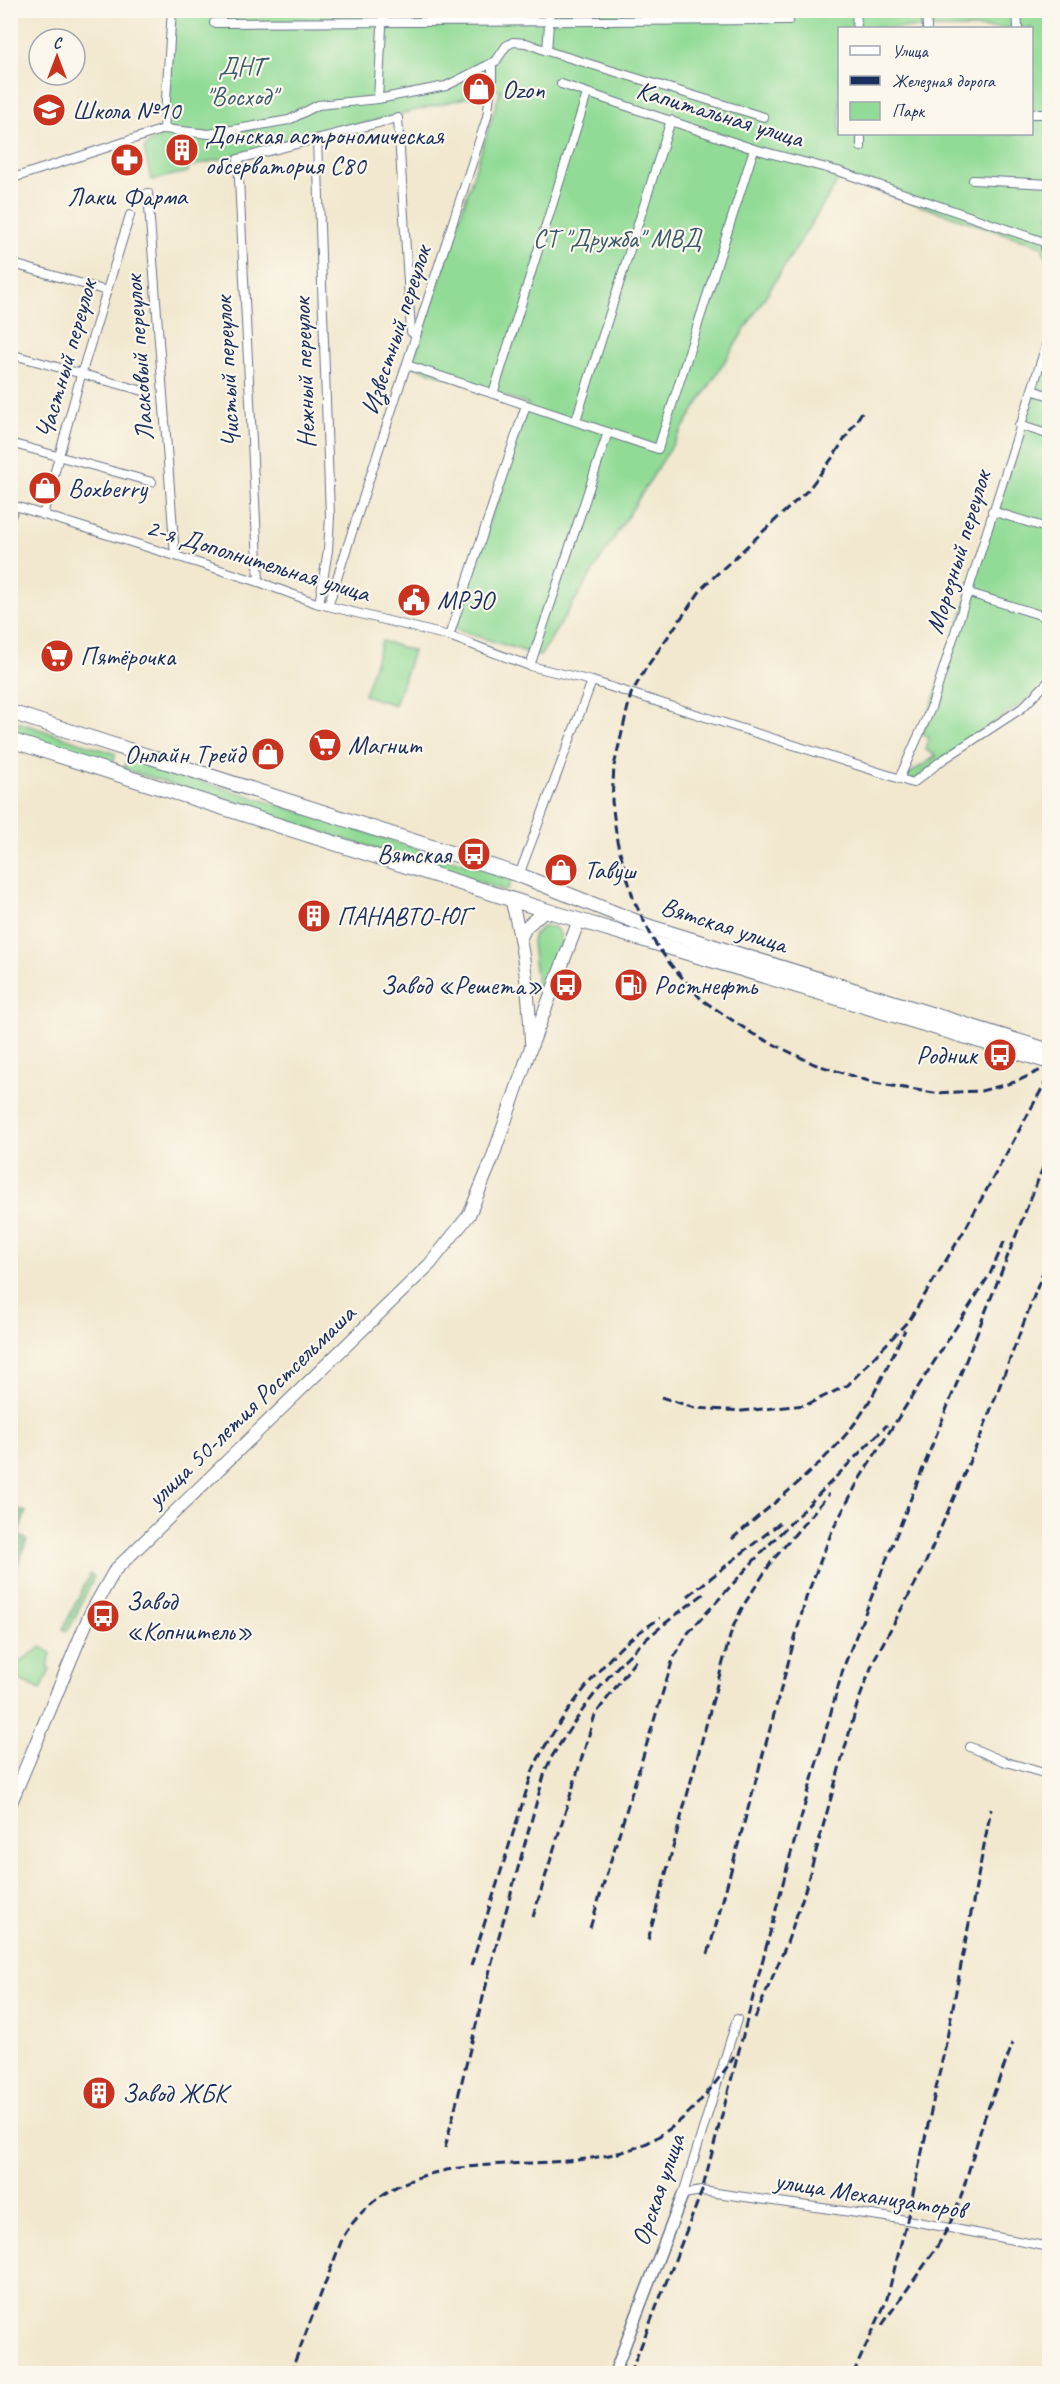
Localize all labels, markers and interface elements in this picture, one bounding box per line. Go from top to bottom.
north arrow [27,27,87,87]
legend [838,27,1033,135]
text: С [53,33,63,53]
text: Улица [892,40,929,62]
park label: ДНТ "Восход" [205,50,281,113]
text: Железная дорога [892,70,996,93]
shop icon: Ozon [461,71,497,107]
place label: Ozon [502,73,545,106]
street label: Капитальная улица [633,73,809,155]
school or university icon: Школа №10 [31,92,67,128]
place label: Школа №10 [72,94,183,127]
text: Парк [892,100,926,122]
place label: Донская астрономическая обсерватория C80 [205,119,445,182]
building icon: Донская астрономическая обсерватория C80 [164,132,200,168]
pharmacy icon: Лаки Фарма [109,142,145,178]
place label: Лаки Фарма [67,180,188,213]
park label: СТ "Дружба" МВД [533,222,702,255]
street label: Известный переулок [353,239,441,419]
street label: Ласковый переулок [117,272,161,442]
street label: Частный переулок [28,273,105,442]
street label: Чистый переулок [206,293,247,448]
street label: Нежный переулок [285,295,323,449]
street label: Морозный переулок [918,464,999,637]
shop icon: Boxberry [27,470,63,506]
place label: Boxberry [68,472,149,505]
street label: 2-я Дополнительная улица [142,510,375,610]
public building icon: МРЭО [396,582,432,618]
place label: МРЭО [437,584,497,617]
supermarket icon: Пятёрочка [39,638,75,674]
place label: Пятёрочка [80,640,177,673]
supermarket icon: Магнит [307,727,343,763]
place label: Магнит [348,729,423,762]
shop icon: Онлайн Трейд [250,736,286,772]
place label: Онлайн Трейд [125,738,248,771]
bus stop icon: Вятская [456,836,492,872]
place label: Вятская [377,838,453,871]
shop icon: Тавуш [543,852,579,888]
place label: Тавуш [584,854,637,887]
street label: Вятская улица [657,889,793,962]
building icon: ПАНАВТО-ЮГ [296,898,332,934]
place label: ПАНАВТО-ЮГ [337,900,475,933]
bus stop icon: Завод «Решета» [548,967,584,1003]
fuel station icon: Ростнефть [613,967,649,1003]
place label: Завод «Решета» [380,969,543,1002]
place label: Ростнефть [654,969,759,1002]
bus stop icon: Родник [982,1037,1018,1073]
place label: Родник [916,1039,979,1072]
street label: улица 50-летия Ростсельмаша [138,1297,364,1516]
place label: Завод «Копнитель» [126,1585,253,1648]
bus stop icon: Завод «Копнитель» [85,1598,121,1634]
building icon: Завод ЖБК [81,2075,117,2111]
place label: Завод ЖБК [122,2077,232,2110]
street label: Орская улица [624,2129,693,2250]
street label: улица Механизаторов [770,2163,972,2227]

